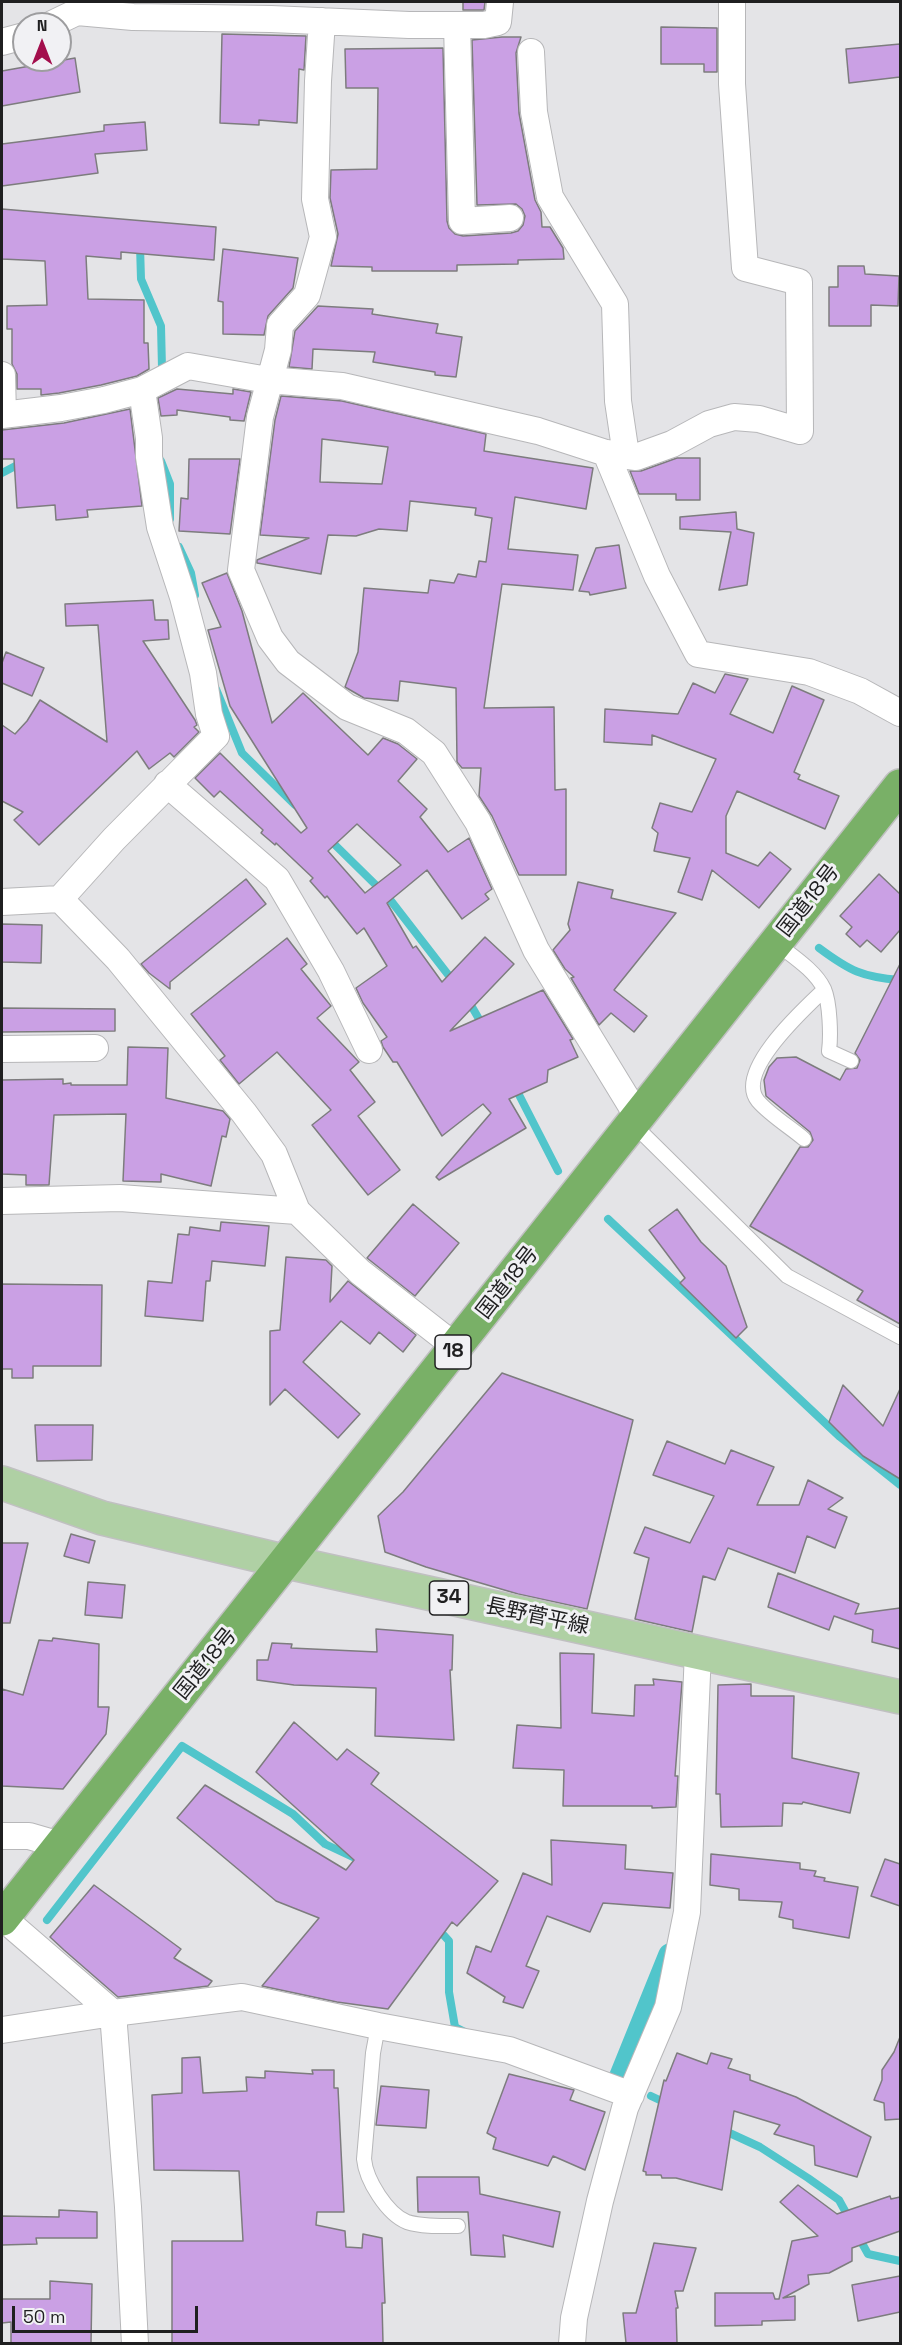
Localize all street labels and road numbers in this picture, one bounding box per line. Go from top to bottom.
street label: 国道18号 [773,860,845,942]
street label: 国道18号 [472,1242,544,1324]
road number: 18 [435,1335,471,1369]
road number: 34 [430,1581,468,1615]
street label: 長野菅平線 [483,1594,591,1640]
street label: 国道18号 [170,1623,242,1705]

